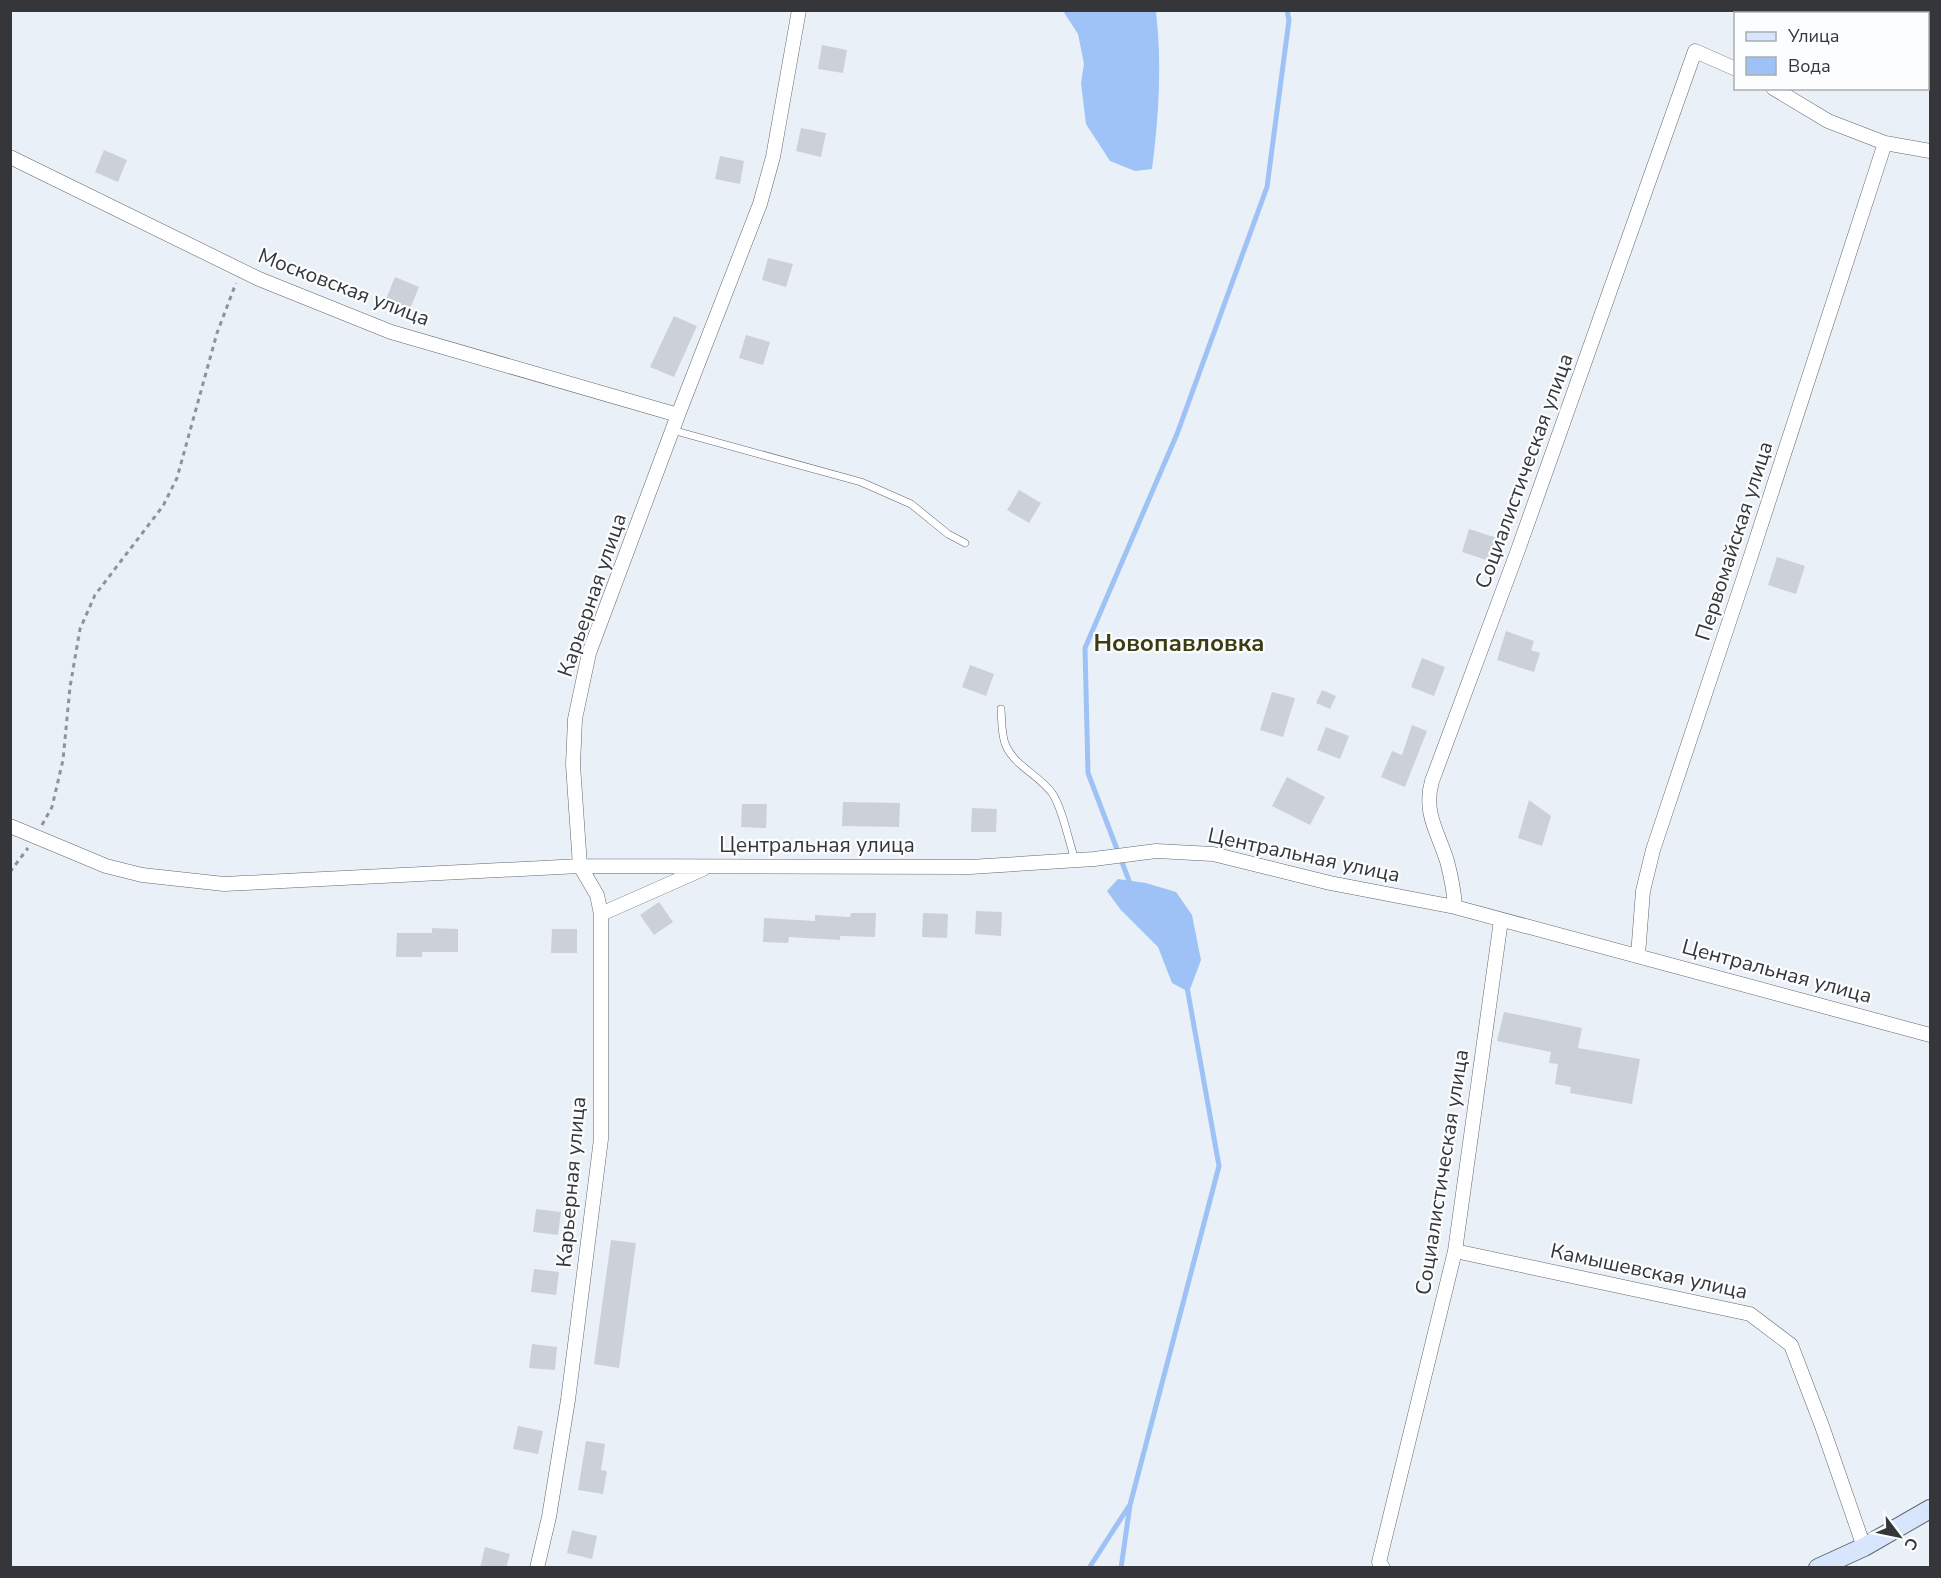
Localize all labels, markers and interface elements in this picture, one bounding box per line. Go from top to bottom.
legend [1734,12,1929,90]
text: Улица [1787,24,1839,48]
text: Вода [1788,54,1831,78]
street label: Московская улица [254,241,434,333]
street label: Социалистическая улица [1468,350,1580,592]
street label: Первомайская улица [1689,438,1779,644]
street label: Карьерная улица [551,509,633,681]
district label: Новопавловка [1093,627,1265,659]
street label: Центральная улица [1205,821,1403,889]
street label: Центральная улица [719,831,915,859]
street label: Центральная улица [1679,932,1875,1010]
street label: Социалистическая улица [1409,1047,1475,1297]
street label: Карьерная улица [550,1095,592,1269]
street label: Камышевская улица [1548,1236,1750,1306]
north arrow [1869,1506,1929,1566]
text: С [1899,1533,1923,1554]

